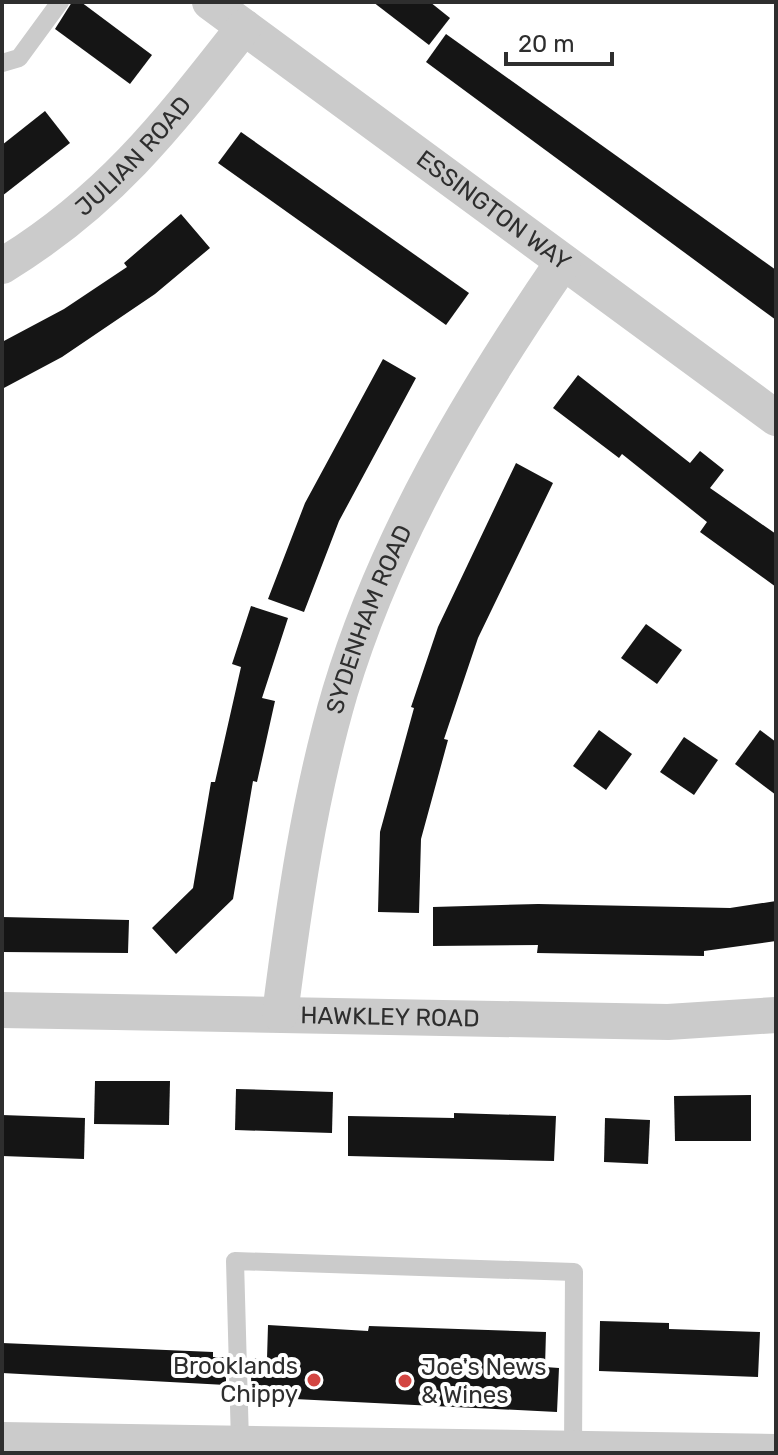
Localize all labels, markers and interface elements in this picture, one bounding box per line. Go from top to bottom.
scale bar [506,16,612,66]
text: 20 m [518,30,575,58]
street label: JULIAN ROAD [70,91,197,222]
street label: ESSINGTON WAY [411,145,576,276]
street label: SYDENHAM ROAD [321,520,418,717]
street label: HAWKLEY ROAD [300,1001,480,1033]
place label: Brooklands Chippy [173,1352,298,1408]
place label: Joe's News & Wines [421,1353,547,1409]
marker: Brooklands Chippy [305,1371,323,1389]
marker: Joe's News & Wines [396,1372,414,1390]

